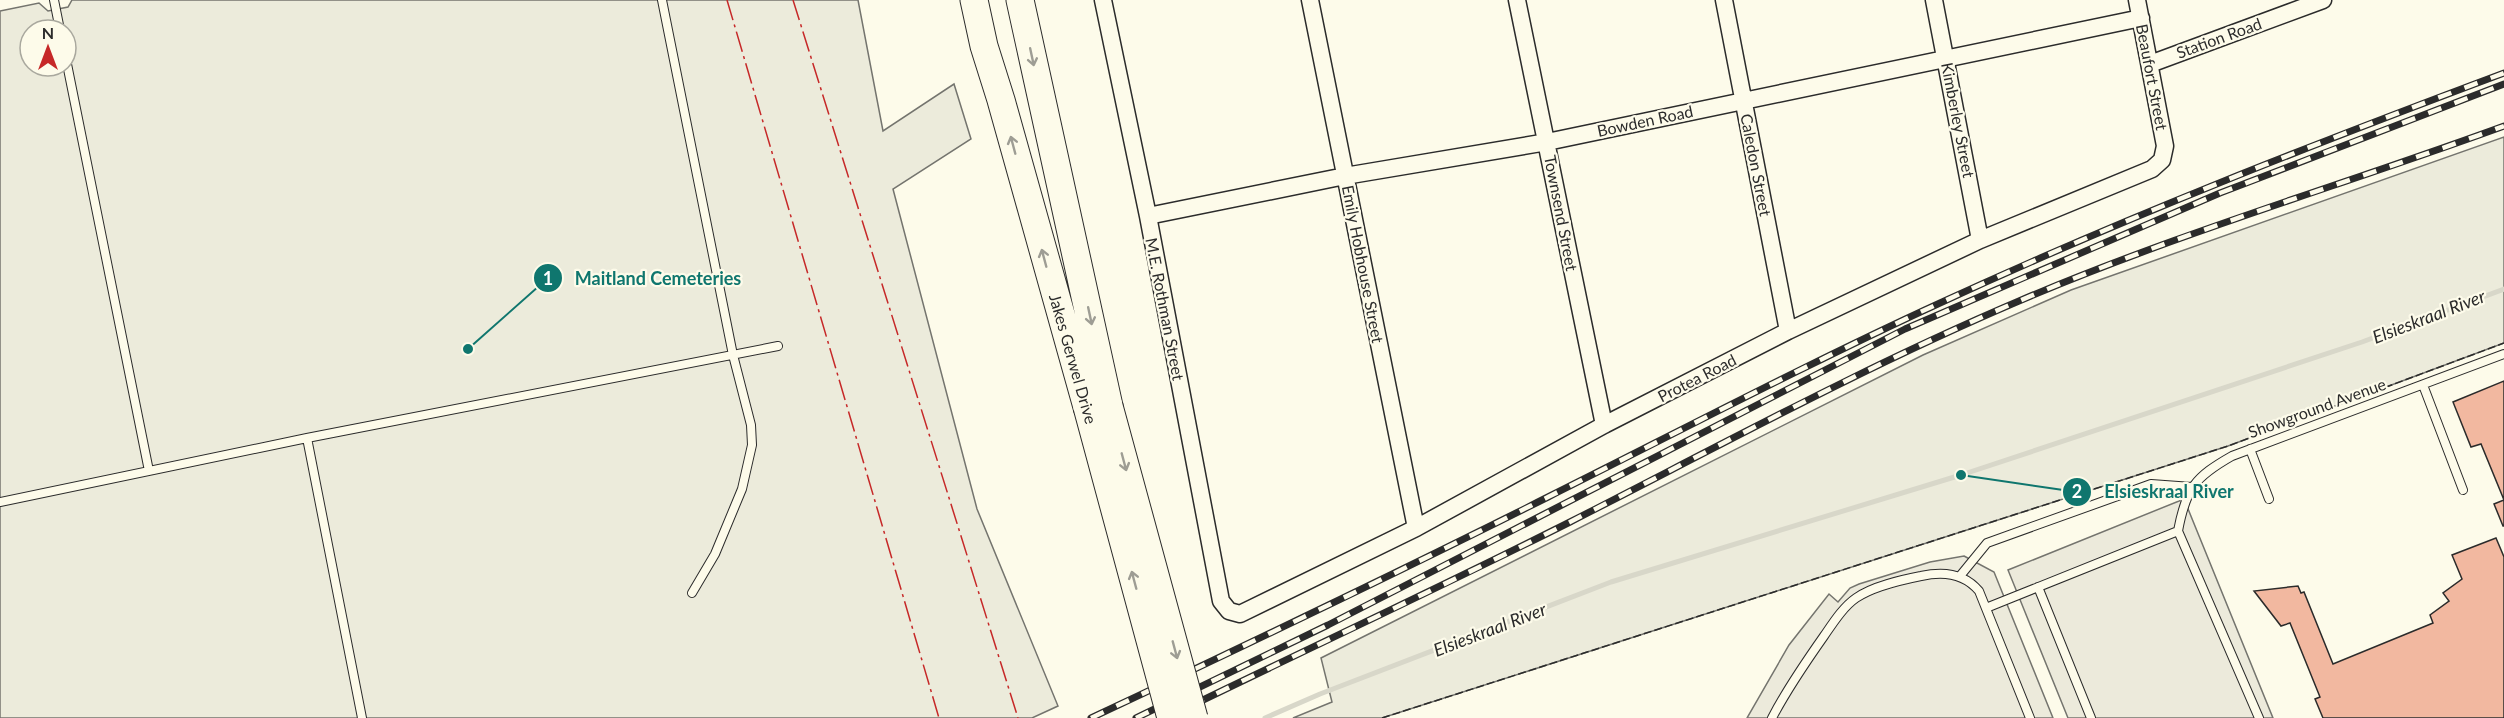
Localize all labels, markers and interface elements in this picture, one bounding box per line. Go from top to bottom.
street label: Station Road [2174,13,2264,62]
north arrow [18,18,78,78]
street label: Beaufort Street [2133,22,2172,132]
text: N [42,23,54,42]
one-way arrow [1027,47,1038,66]
street label: Kimberley Street [1938,61,1979,179]
street label: Bowden Road [1595,101,1695,140]
street label: Caledon Street [1737,112,1776,218]
one-way arrow [1007,136,1019,155]
street label: Townsend Street [1541,153,1582,273]
street label: Emily Hobhouse Street [1339,183,1388,345]
street label: M.E. Rothman Street [1142,236,1189,382]
one-way arrow [1038,249,1050,268]
callout: Maitland Cemeteries [533,260,753,296]
text: 1 [543,267,553,289]
text: Maitland Cemeteries [575,267,741,289]
water label: Elsieskraal River [2369,284,2489,348]
street label: Jakes Gerwel Drive [1046,292,1101,426]
one-way arrow [1084,307,1096,326]
street label: Protea Road [1654,350,1739,405]
street label: Showground Avenue [2245,374,2388,441]
one-way arrow [1119,452,1130,471]
callout: Elsieskraal River [2062,474,2246,510]
text: 2 [2072,480,2082,502]
text: Elsieskraal River [2104,480,2234,502]
one-way arrow [1127,571,1139,590]
water label: Elsieskraal River [1430,597,1550,661]
one-way arrow [1170,640,1181,659]

